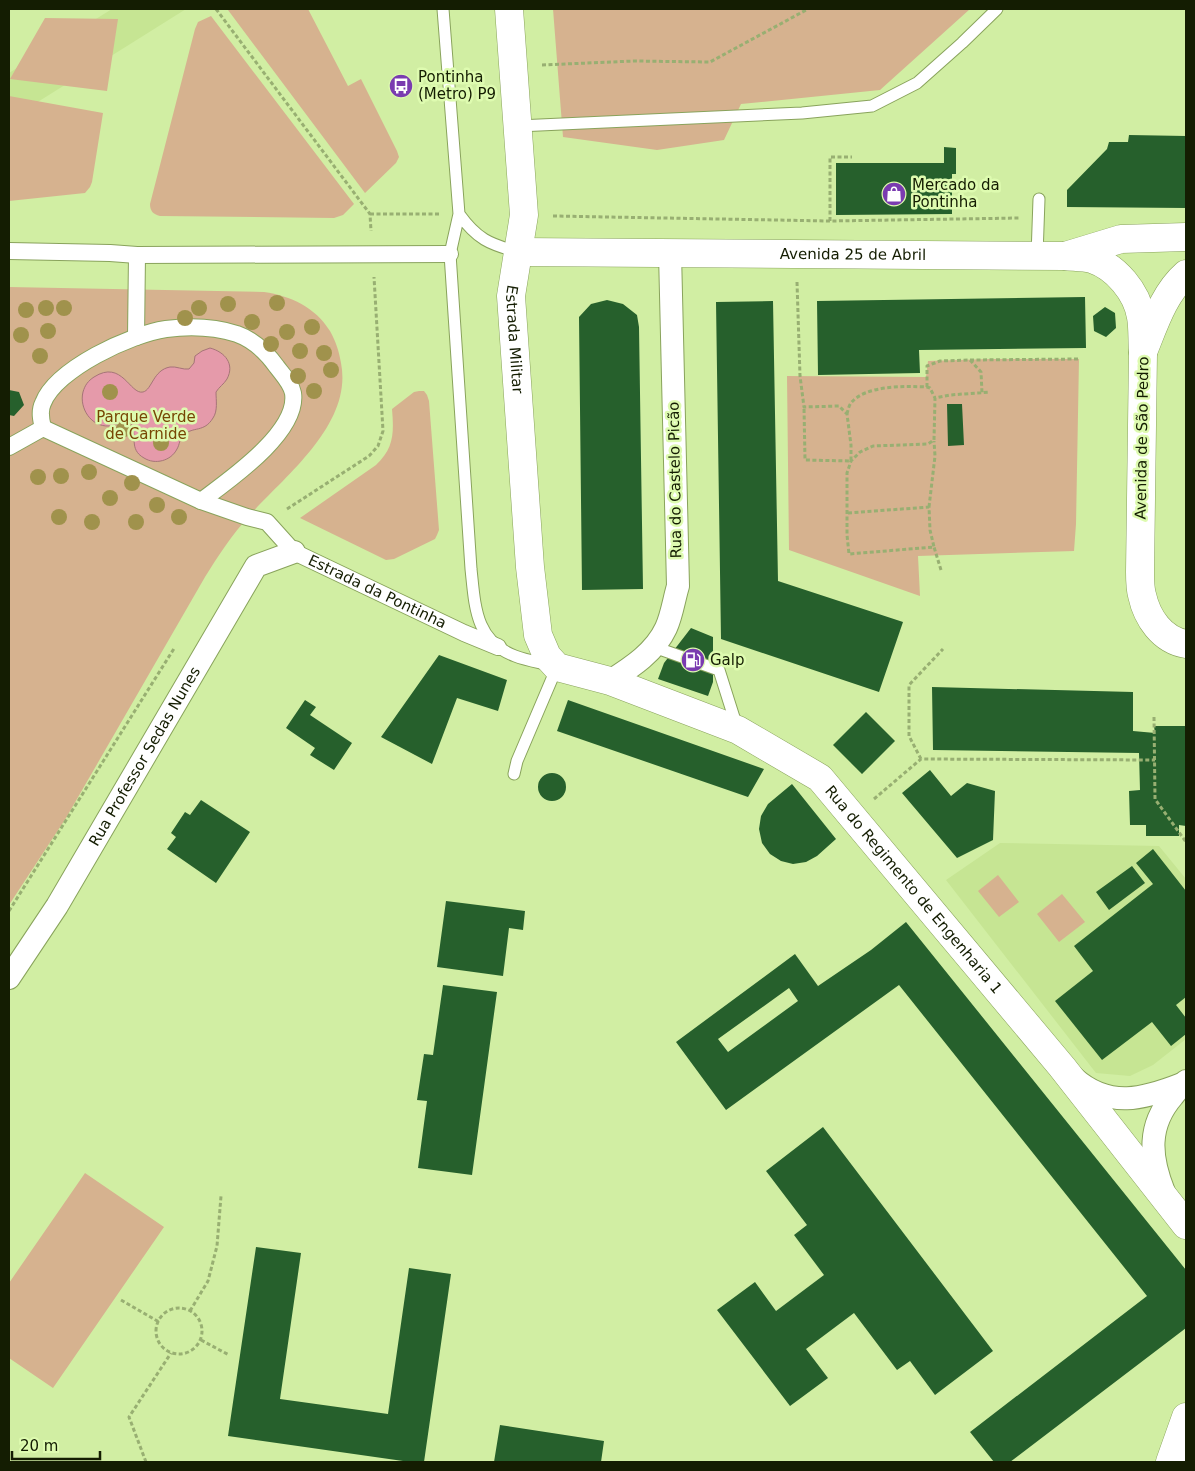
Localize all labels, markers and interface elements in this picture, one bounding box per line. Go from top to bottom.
place label: Pontinha (Metro) P9 [418,68,496,103]
bus stop icon: Pontinha (Metro) P9 [388,73,414,99]
place label: Mercado da Pontinha [912,176,1000,211]
shop icon: Mercado da Pontinha [881,181,907,207]
street label: Avenida 25 de Abril [780,245,926,264]
street label: Estrada Militar [502,284,527,395]
street label: Avenida de São Pedro [1132,356,1152,520]
street label: Rua do Castelo Picão [665,401,685,559]
park label: Parque Verde de Carnide [96,408,196,443]
street label: Estrada da Pontinha [305,551,449,632]
fuel station icon: Galp [680,647,706,673]
place label: Galp [710,651,745,669]
street label: Rua Professor Sedas Nunes [85,663,204,849]
street label: Rua do Regimento de Engenharia 1 [821,782,1006,997]
scale bar [12,1428,100,1460]
text: 20 m [20,1437,58,1455]

